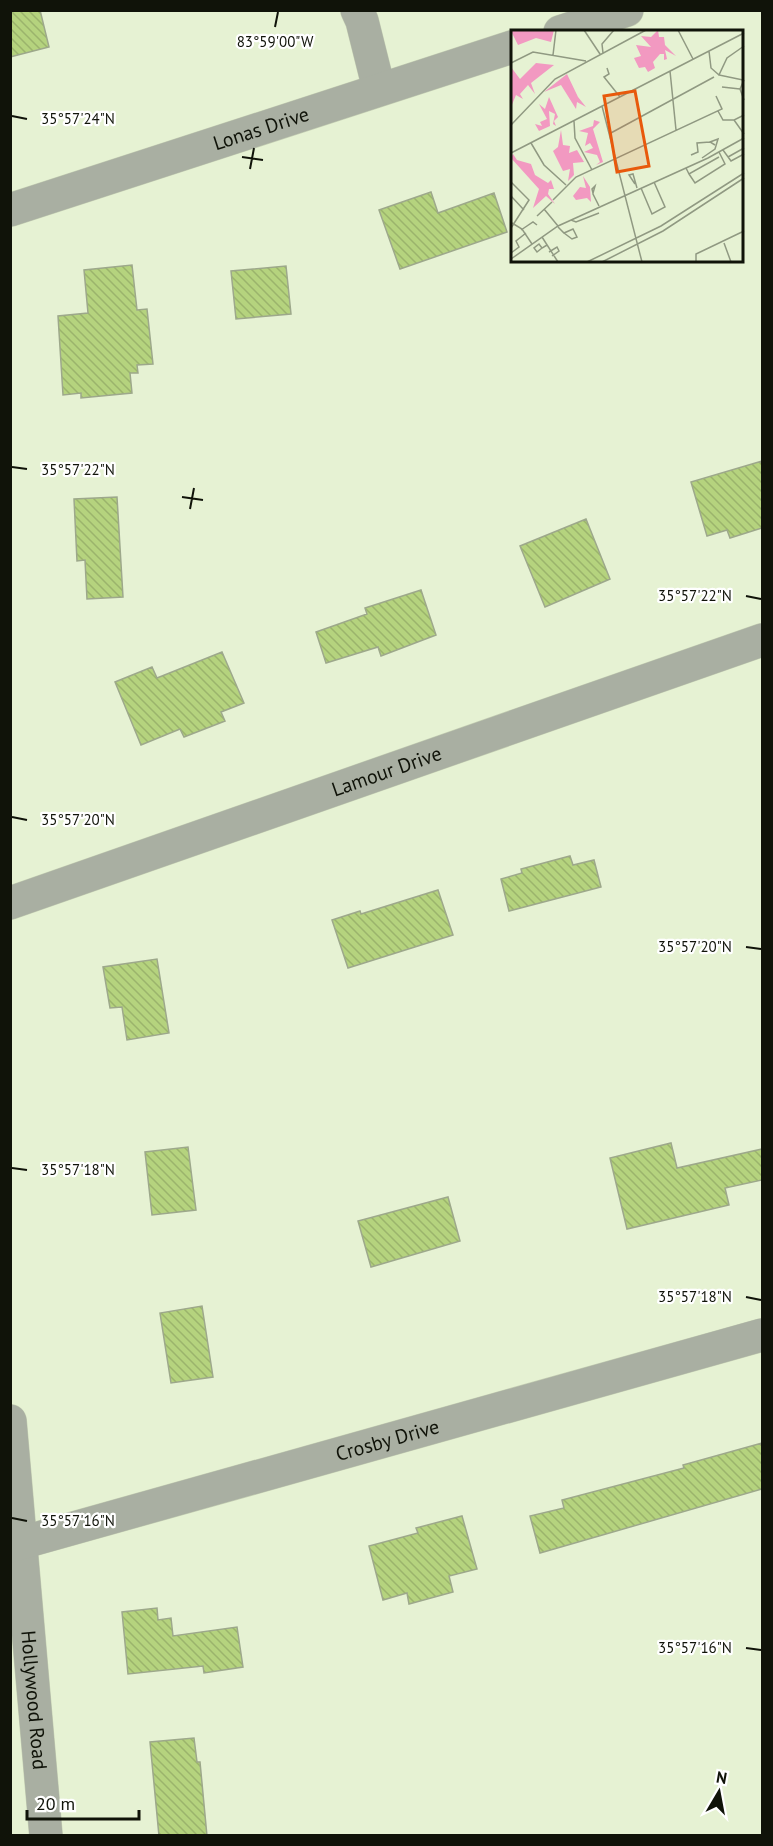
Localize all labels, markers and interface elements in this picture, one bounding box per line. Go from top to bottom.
inset map [511,30,743,262]
text: 83°59'00"W [237,32,314,51]
street label: Lonas Drive [210,101,312,156]
text: 35°57'24"N [41,109,115,128]
text: 35°57'22"N [41,460,115,479]
text: 35°57'22"N [658,586,732,605]
street label: Lamour Drive [328,740,445,802]
text: 35°57'20"N [41,810,115,829]
text: 35°57'20"N [658,937,732,956]
text: 35°57'18"N [41,1160,115,1179]
text: 35°57'18"N [658,1287,732,1306]
street label: Crosby Drive [333,1413,442,1467]
text: 35°57'16"N [41,1511,115,1530]
street label: Hollywood Road [15,1629,53,1771]
text: 35°57'16"N [658,1638,732,1657]
north arrow [689,1762,749,1822]
text: N [715,1766,729,1788]
scale bar [27,1783,140,1821]
text: 20 m [36,1792,75,1815]

